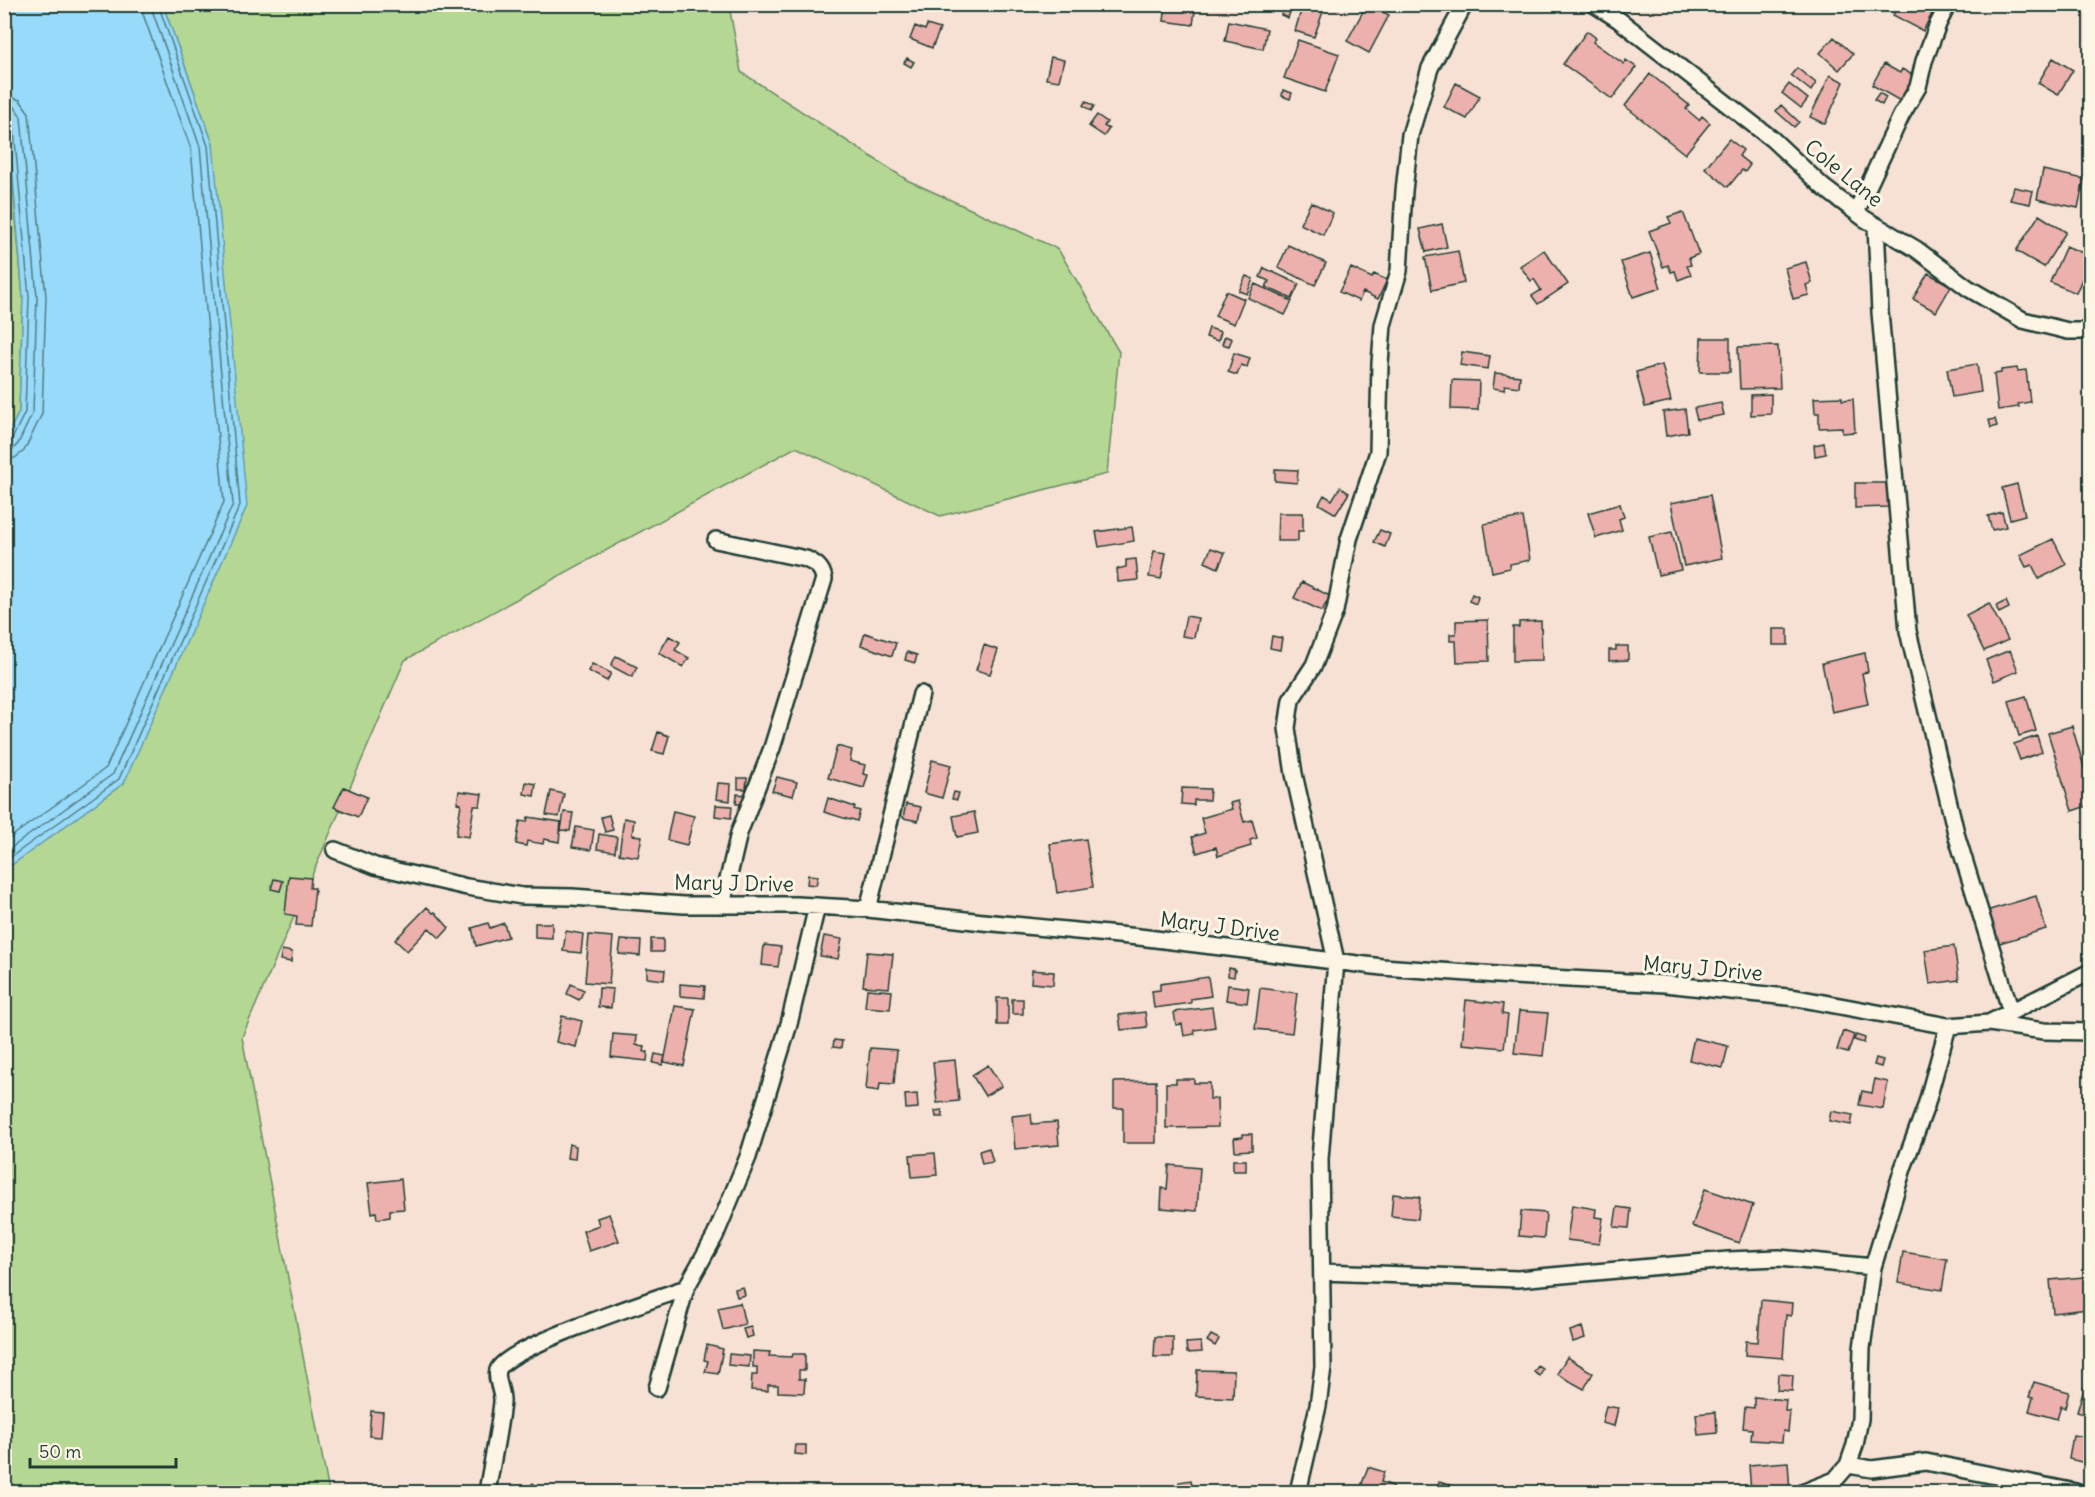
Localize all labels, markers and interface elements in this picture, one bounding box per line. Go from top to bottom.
street label: Cole Lane [1799,133,1889,213]
street label: Mary J Drive [674,868,794,898]
street label: Mary J Drive [1159,905,1281,947]
street label: Mary J Drive [1642,949,1764,987]
scale bar [30,1431,176,1469]
text: 50 m [39,1440,81,1463]

